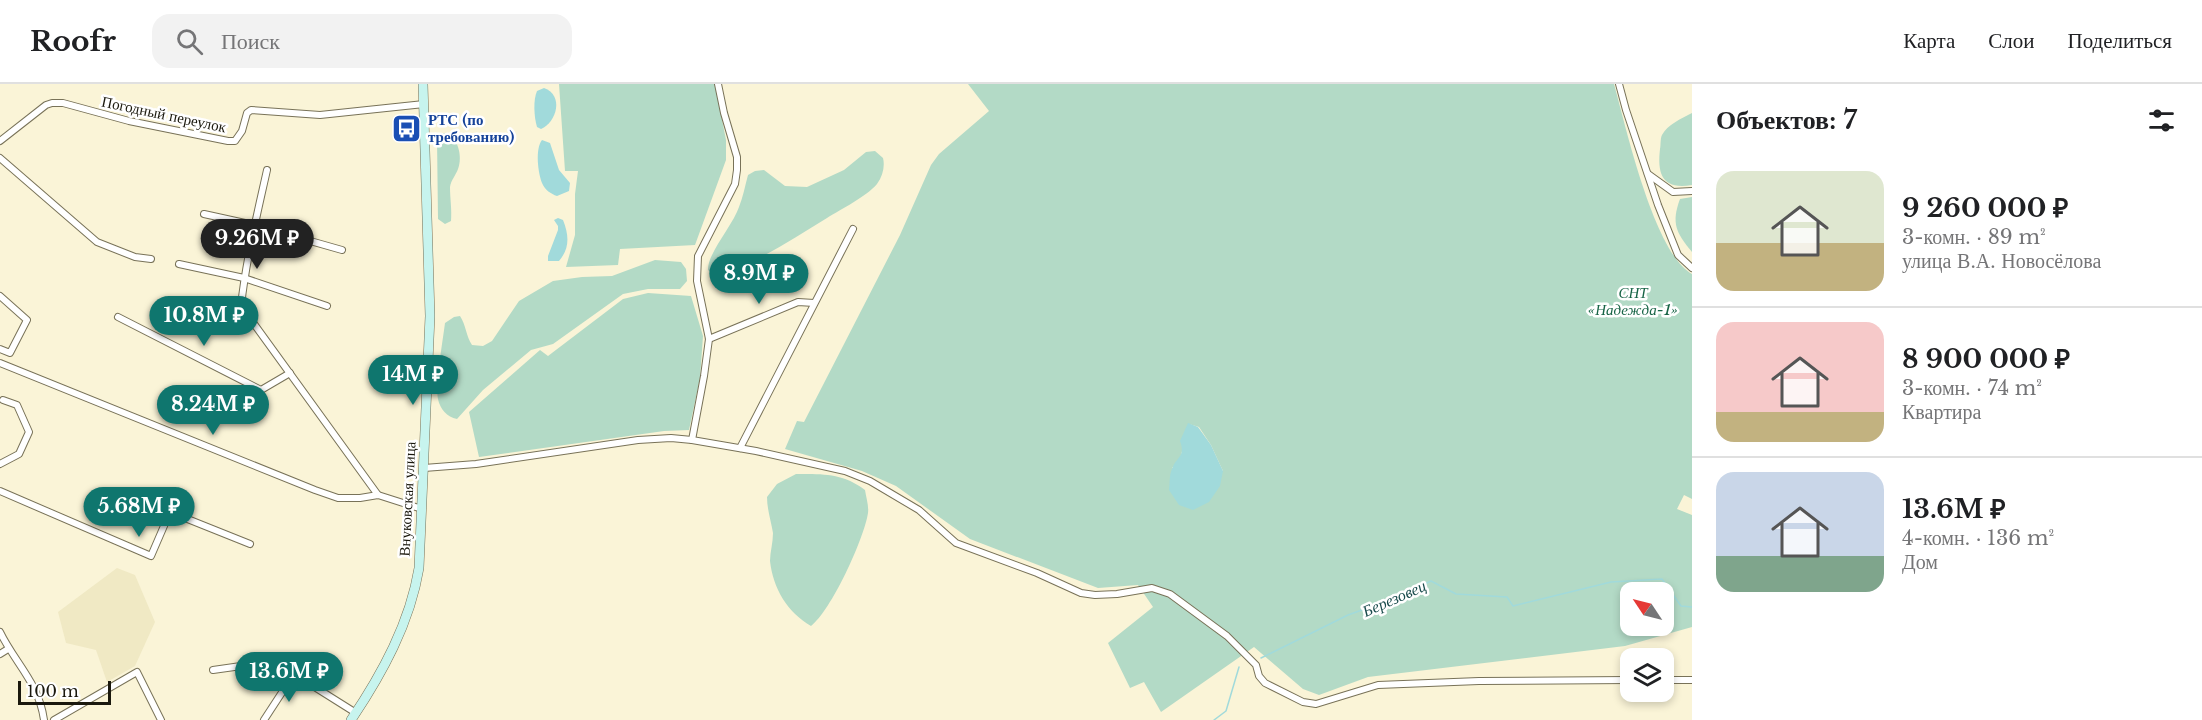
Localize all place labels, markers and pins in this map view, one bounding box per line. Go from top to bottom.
place label: РТС (по требованию) [428,110,514,146]
bus stop icon: РТС (по требованию) [391,112,423,144]
pin: 9.26M ₽ [202,219,312,270]
pin: 8.9M ₽ [710,254,808,305]
pin: 10.8M ₽ [149,296,259,347]
pin: 14M ₽ [371,355,455,406]
pin: 8.24M ₽ [158,385,268,436]
pin: 5.68M ₽ [84,487,194,538]
pin: 13.6M ₽ [234,652,344,703]

